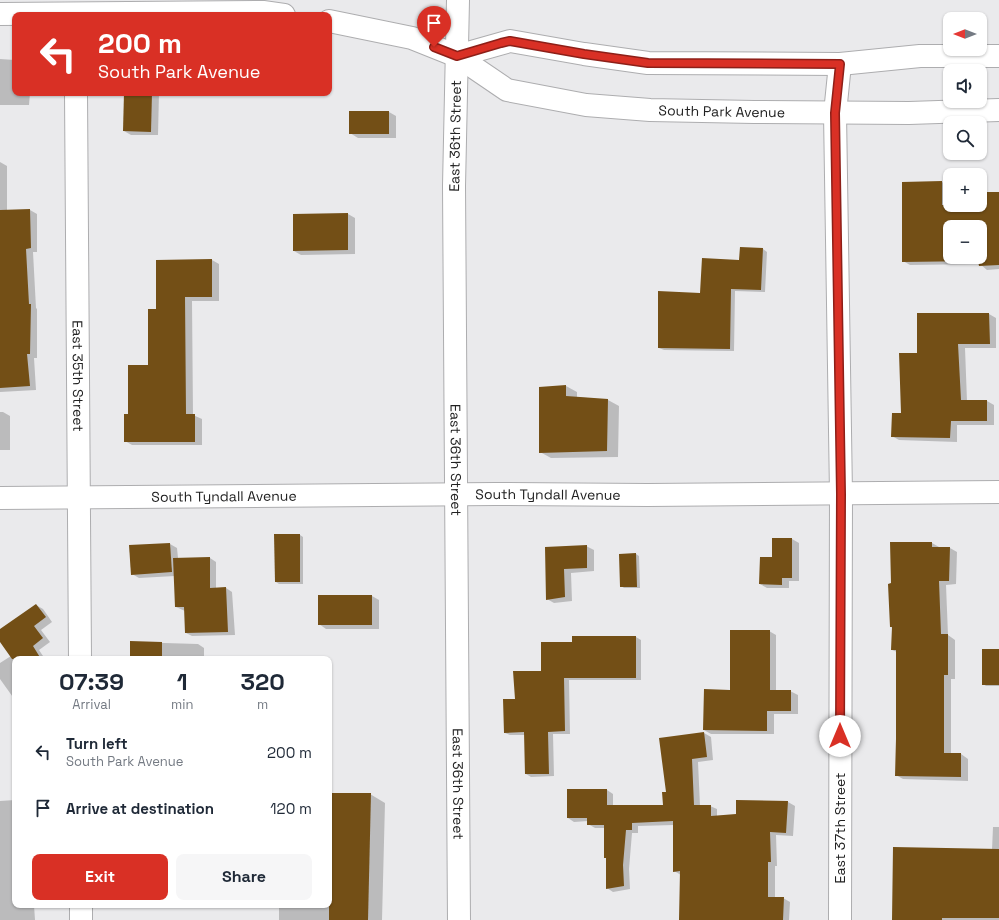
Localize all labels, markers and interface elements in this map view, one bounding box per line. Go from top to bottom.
pin [417,6,451,47]
icon: arrive [423,12,445,34]
north arrow [943,12,987,56]
map controls [943,12,987,264]
text: 200 m [98,25,182,61]
icon: left [32,28,84,80]
text: South Park Avenue [98,60,261,83]
button: sound [943,64,987,108]
street label: East 36th Street [445,80,465,192]
street label: South Park Avenue [658,101,785,121]
button: search [943,116,987,160]
button: + [943,168,987,212]
button: − [943,220,987,264]
street label: East 35th Street [69,320,87,432]
street label: East 36th Street [446,404,465,516]
street label: South Tyndall Avenue [475,485,621,504]
street label: South Tyndall Avenue [151,487,297,506]
text: 07:39 [59,666,124,697]
text: 1 [177,666,188,697]
text: 320 [240,666,285,697]
text: Arrival [72,696,111,713]
text: min [171,696,193,713]
text: m [257,696,268,713]
position arrow [819,715,861,757]
street label: East 36th Street [449,728,467,840]
text: Turn left [66,734,128,753]
icon: left [32,741,54,763]
text: 200 m [267,743,312,762]
text: South Park Avenue [66,753,183,770]
street label: East 37th Street [831,773,849,883]
icon: arrive [32,797,54,819]
text: Arrive at destination [66,799,214,818]
text: 120 m [270,799,312,818]
button: Exit [32,854,168,900]
button: Share [176,854,312,900]

